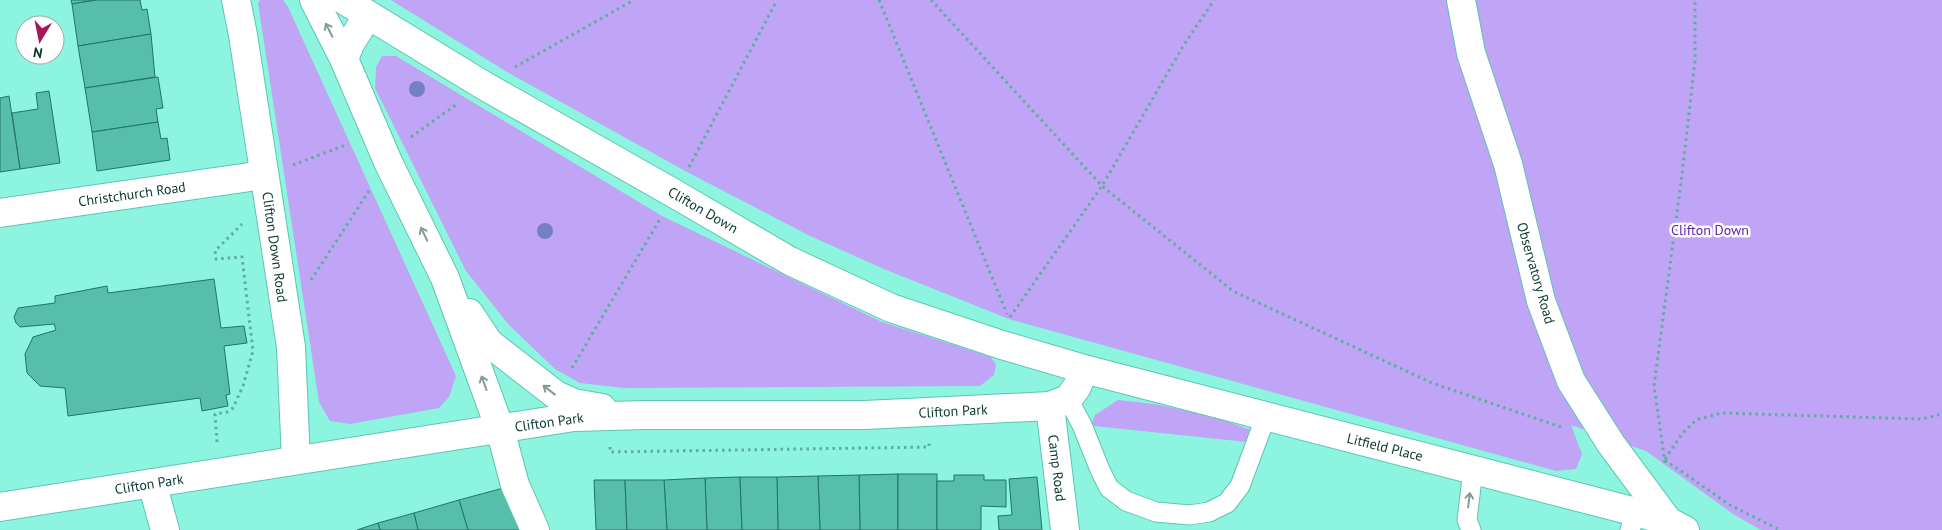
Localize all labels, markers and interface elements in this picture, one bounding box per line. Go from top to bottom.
north arrow [15,15,65,65]
one-way arrow [324,22,334,37]
text: N [32,43,44,62]
street label: Christchurch Road [77,178,187,210]
street label: Clifton Down [665,183,741,237]
street label: Clifton Down Road [258,191,292,303]
street label: Observatory Road [1513,220,1559,326]
park label: Clifton Down [1671,221,1749,239]
one-way arrow [418,227,428,242]
one-way arrow [479,376,488,391]
one-way arrow [543,384,556,395]
street label: Clifton Park [918,400,988,422]
street label: Clifton Park [513,408,585,436]
street label: Litfield Place [1345,429,1425,465]
street label: Camp Road [1044,434,1070,502]
street label: Clifton Park [113,470,185,498]
one-way arrow [1464,493,1474,509]

